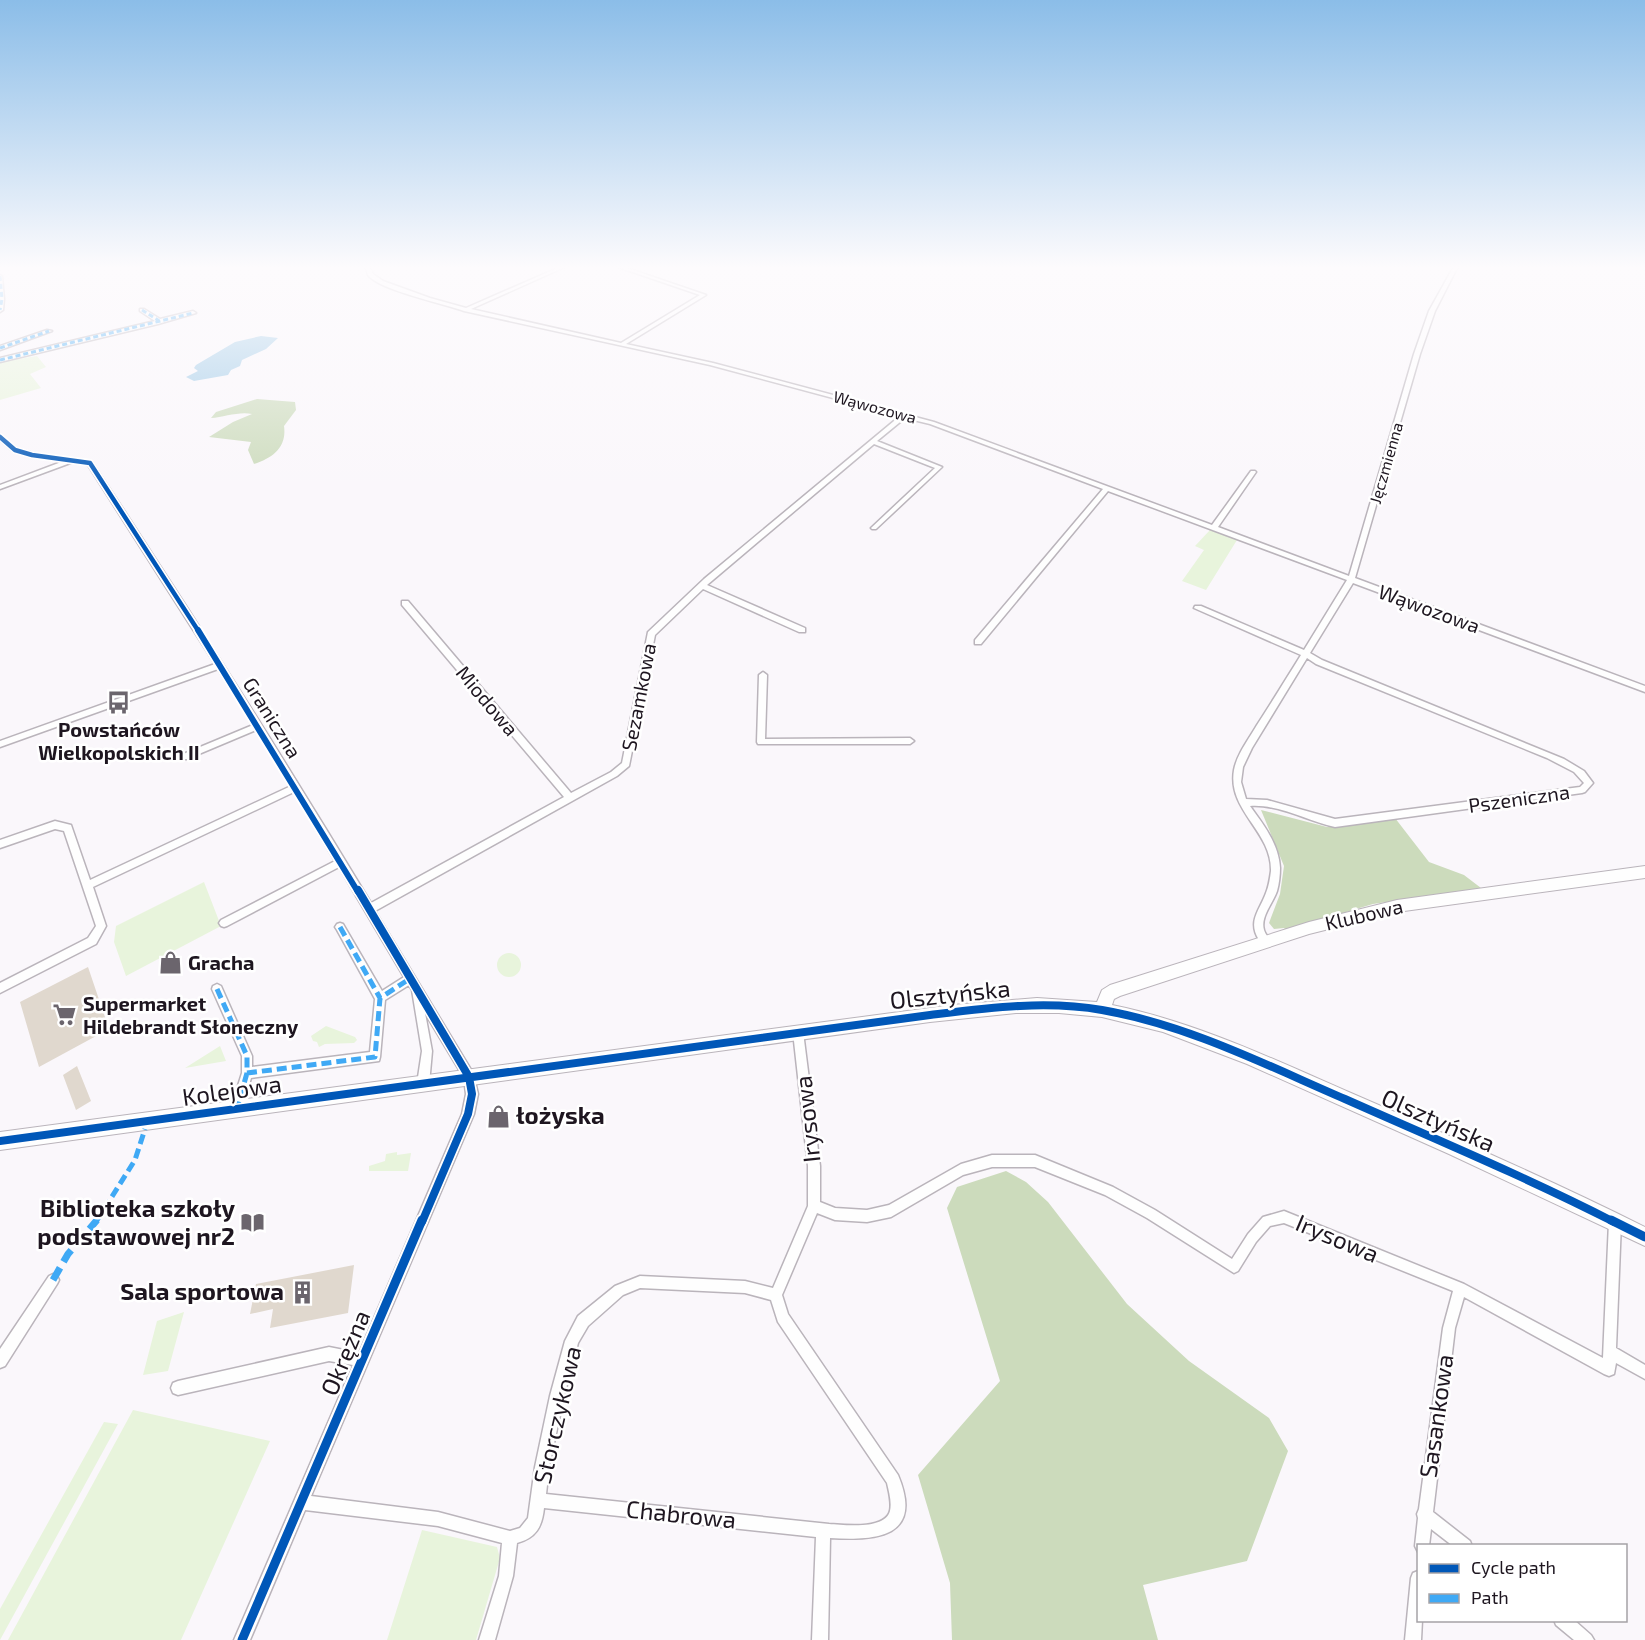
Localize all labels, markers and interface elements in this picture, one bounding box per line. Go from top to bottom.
street label: Wąwozowa [832,386,919,427]
street label: Jęczmienna [1365,420,1406,506]
street label: Wąwozowa [1375,579,1483,638]
street label: Sezamkowa [616,641,660,753]
street label: Miodowa [452,660,524,740]
street label: Graniczna [239,673,307,762]
bus stop icon: Powstańców Wielkopolskich II [106,689,132,715]
place label: Powstańców Wielkopolskich II [38,717,200,764]
street label: Pszeniczna [1467,779,1571,817]
street label: Klubowa [1322,893,1405,935]
shop icon: Gracha [157,950,183,976]
place label: Gracha [188,950,254,974]
street label: Olsztyńska [888,973,1012,1014]
place label: Supermarket Hildebrandt Słoneczny [83,991,299,1039]
supermarket icon: Supermarket Hildebrandt Słoneczny [52,1002,78,1028]
street label: Kolejowa [180,1068,283,1111]
street label: Irysowa [788,1074,825,1164]
street label: Olsztyńska [1377,1082,1500,1157]
place label: łożyska [516,1100,605,1129]
shop icon: łożyska [485,1103,511,1129]
place label: Biblioteka szkoły podstawowej nr2 [37,1193,235,1250]
street label: Irysowa [1292,1207,1383,1268]
library icon: Biblioteka szkoły podstawowej nr2 [240,1210,266,1236]
place label: Sala sportowa [120,1276,284,1305]
building icon: Sala sportowa [289,1279,315,1305]
street label: Okrężna [314,1305,376,1399]
street label: Storczykowa [527,1343,586,1486]
street label: Sasankowa [1413,1352,1459,1479]
street label: Chabrowa [625,1493,737,1534]
legend [1417,1544,1627,1622]
text: Cycle path [1471,1556,1556,1578]
text: Path [1471,1586,1509,1608]

